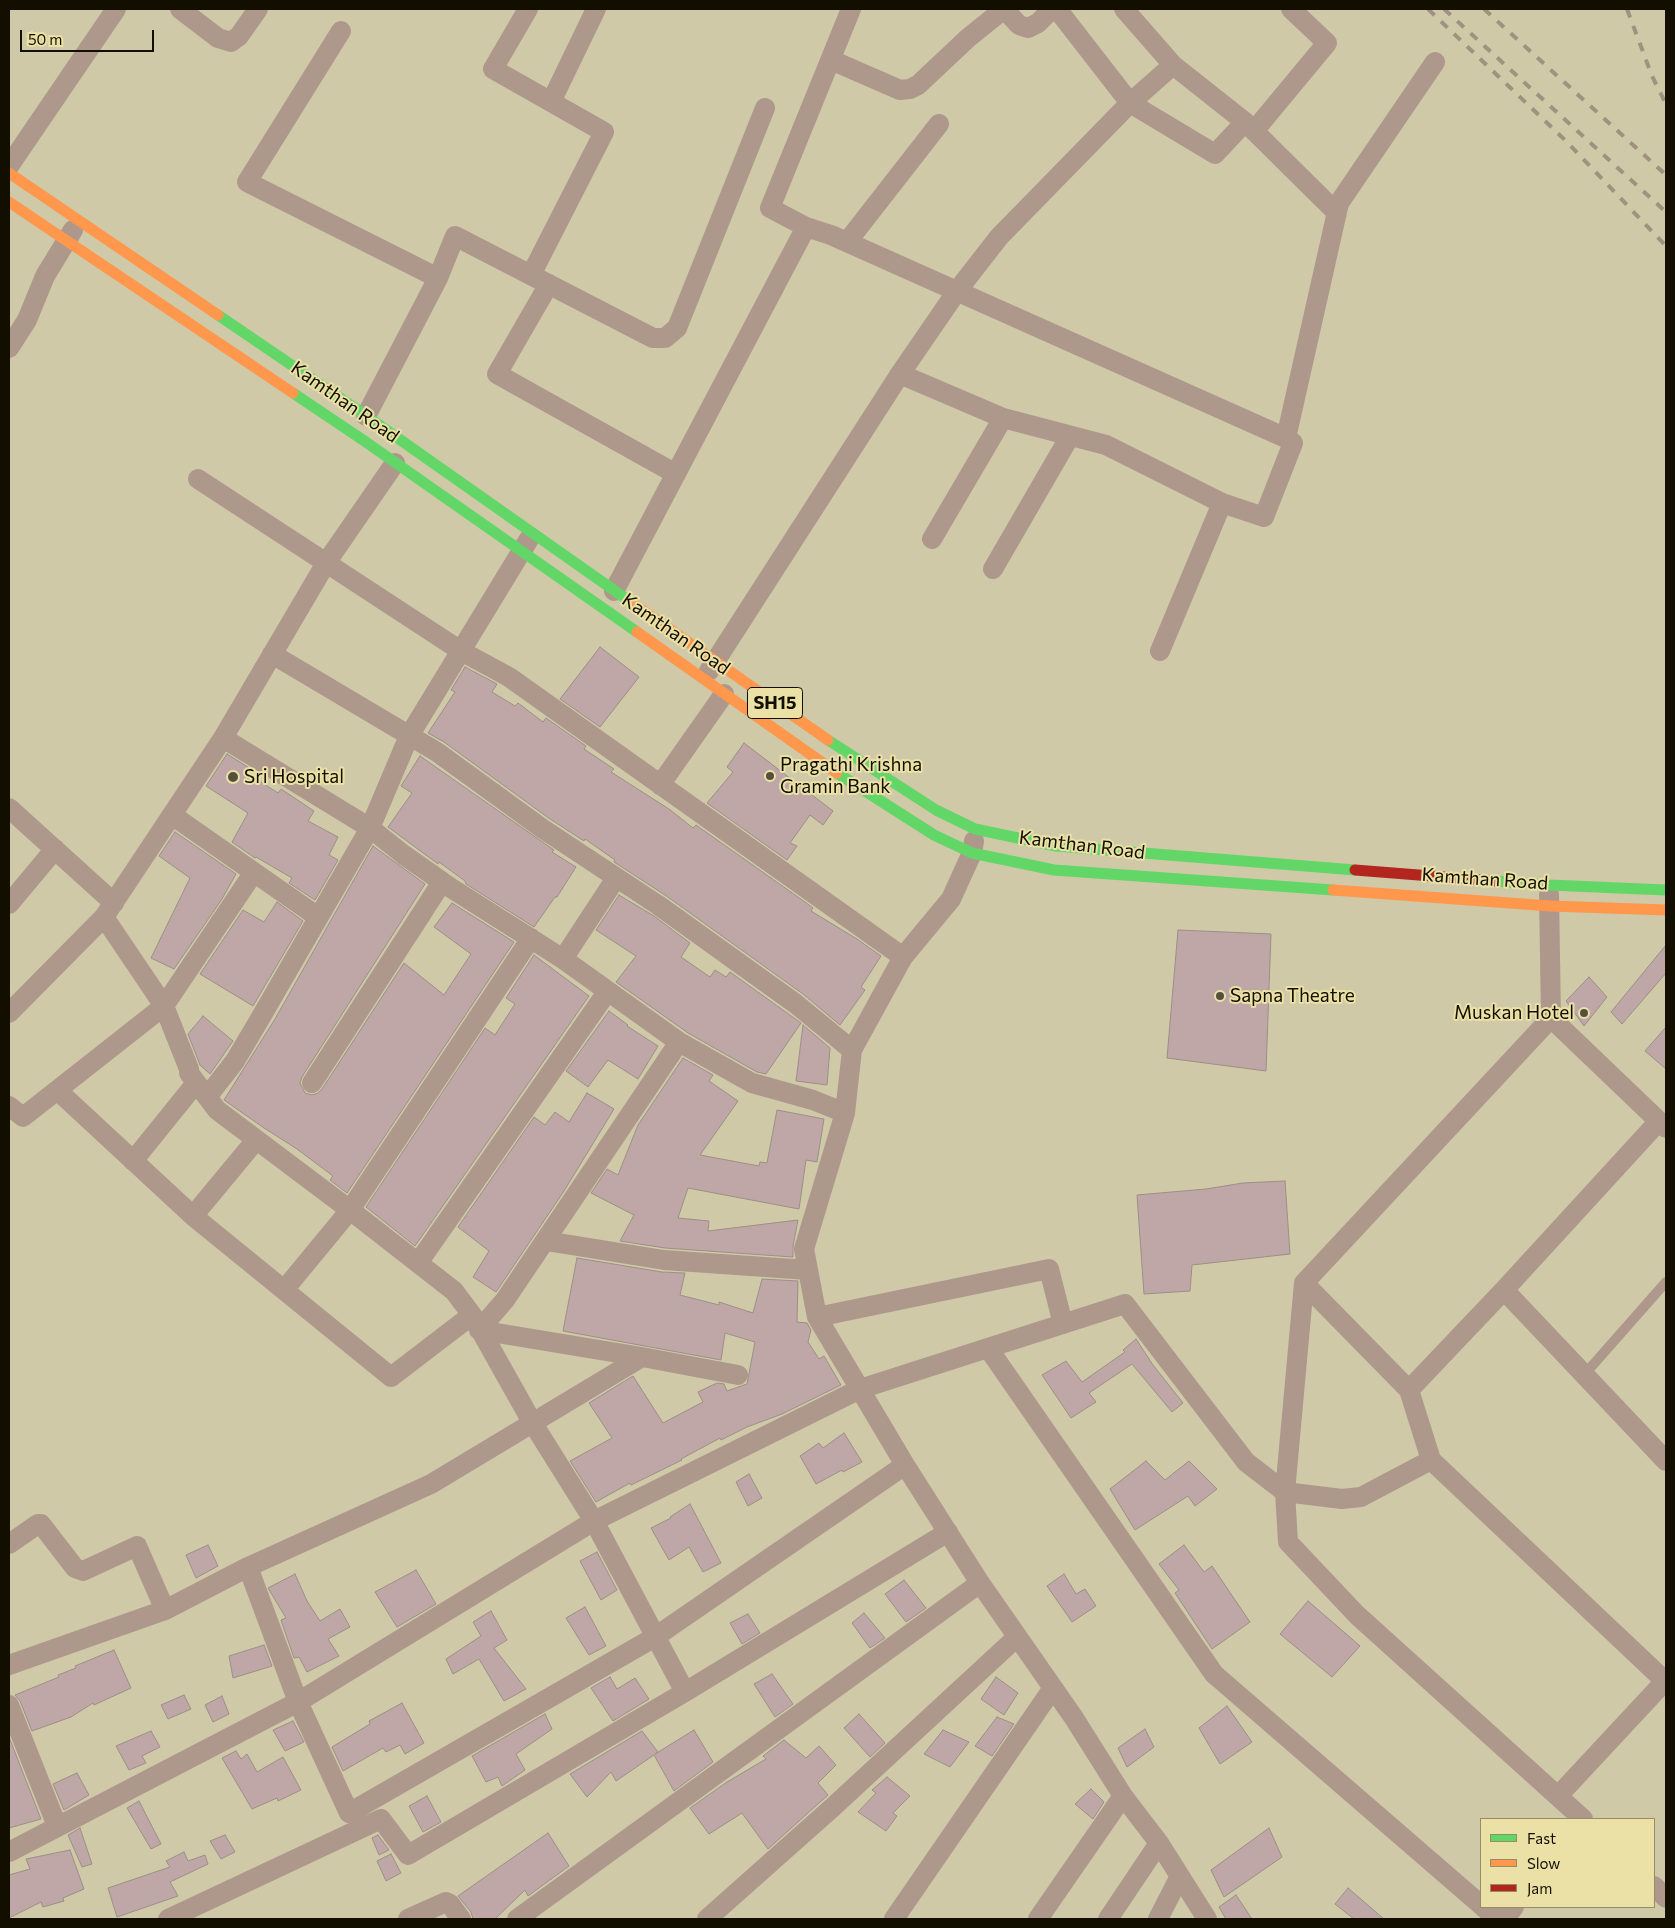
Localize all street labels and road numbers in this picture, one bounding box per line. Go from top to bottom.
street label: Kamthan Road [287,356,403,448]
street label: Kamthan Road [618,588,734,680]
road number: SH15 [748,688,802,718]
street label: Kamthan Road [1018,826,1146,864]
street label: Kamthan Road [1421,863,1549,895]

